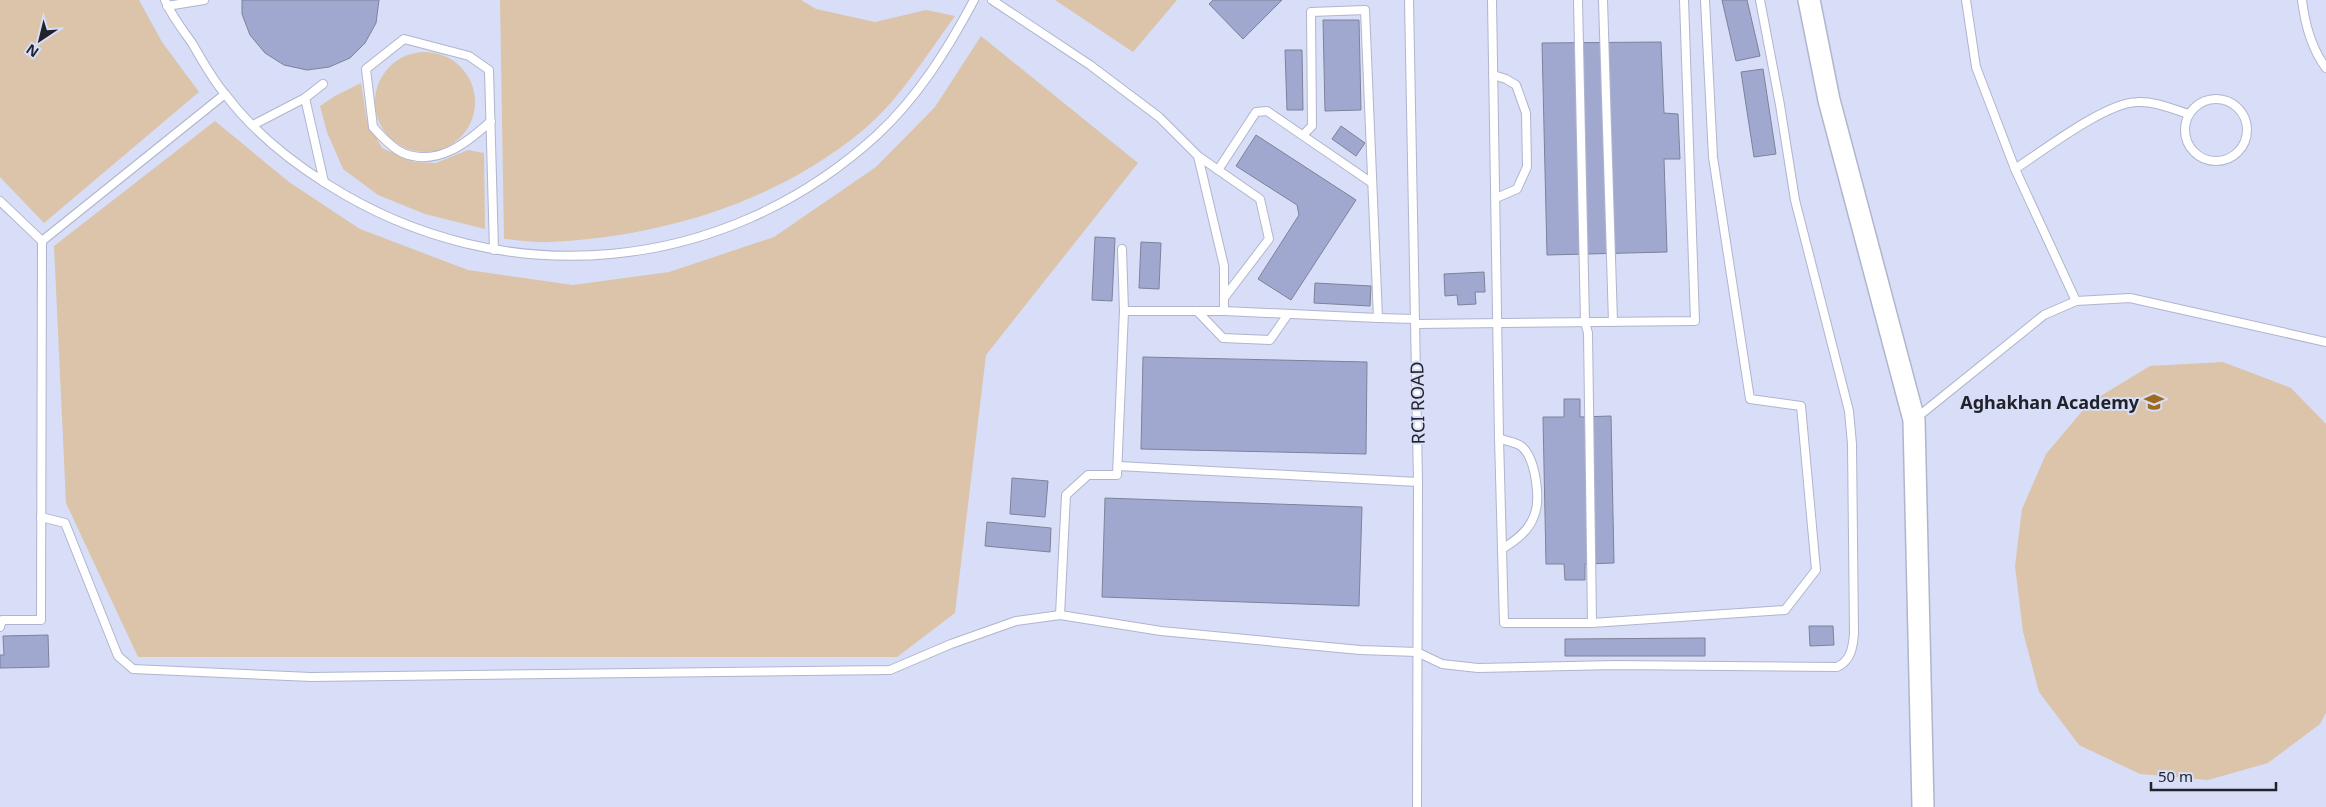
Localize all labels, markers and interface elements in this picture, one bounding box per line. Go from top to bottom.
north arrow [15,15,65,65]
text: N [22,40,42,62]
street label: RCI ROAD [1404,361,1430,445]
place label: Aghakhan Academy [1960,390,2140,414]
school or university icon: Aghakhan Academy [2143,391,2165,413]
scale bar [2151,760,2276,792]
text: 50 m [2158,766,2193,786]

